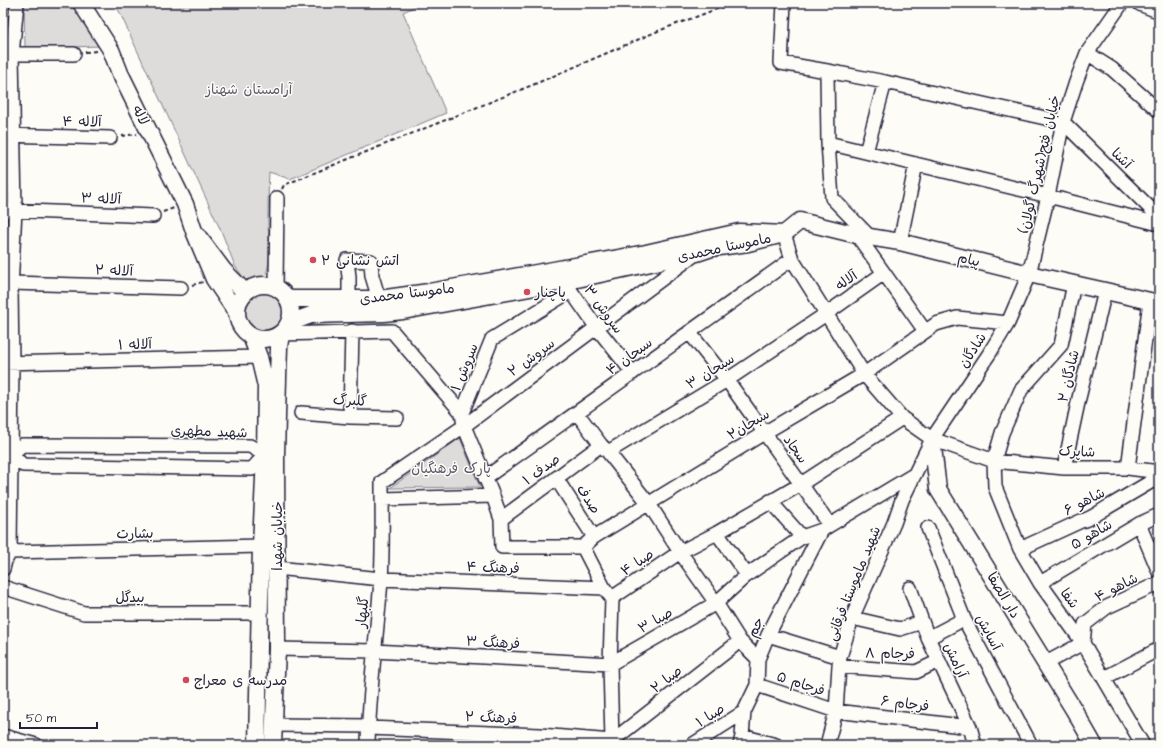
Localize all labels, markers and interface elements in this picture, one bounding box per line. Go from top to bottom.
park label: آرامستان شهناز [205,80,293,100]
street label: خیابان فتح(شهرگ گولان) [1014,93,1066,235]
street label: لاله [127,102,153,129]
street label: آلاله ۴ [62,112,102,132]
street label: آشنا [1106,144,1137,174]
street label: آلاله ۳ [81,188,122,210]
street label: ماموستا محمدی [675,228,773,268]
street label: پیام [956,248,982,272]
place label: اتش نشانی ۲ [321,251,399,271]
marker: اتش نشانی ۲ [308,255,318,265]
street label: آلاله ۲ [95,260,134,282]
street label: آلاله [831,266,862,296]
street label: ماموستا محمدی [359,278,456,310]
street label: سروش ۳ [579,281,628,338]
place label: پاچنار [534,283,566,303]
marker: پاچنار [522,287,532,297]
street label: شادگان [954,329,992,372]
street label: سبحان ۴ [602,333,657,380]
street label: آلاله ۱ [118,334,153,356]
street label: سروش ۲ [504,334,559,382]
street label: سروش ۱ [446,341,484,394]
street label: شادگان ۲ [1053,348,1085,404]
street label: سبحان ۳ [682,349,739,395]
street label: گلبرگ [333,390,367,412]
street label: سبحان۲ [724,404,774,445]
street label: شهید مطهری [170,421,248,443]
street label: سجاد [778,431,812,468]
street label: شاپرک [1058,441,1096,463]
street label: صدف ۱ [519,449,565,490]
park label: پارک فرهنگیان [411,459,491,479]
street label: صدف [571,481,605,518]
street label: شاهو ۶ [1060,483,1109,521]
street label: خیابان شهدا [268,501,288,571]
street label: شاهو ۵ [1067,515,1116,555]
street label: شهید ماموستا فرقانی [822,523,886,644]
street label: بشارت [116,524,154,544]
street label: صبا ۴ [617,544,658,581]
street label: فرهنگ ۴ [466,557,520,579]
street label: دار الصفا [981,569,1025,622]
street label: شاهو ۴ [1091,569,1142,607]
street label: شفا [1055,584,1083,613]
street label: بیدگل [115,588,145,608]
street label: گلبهار [351,595,375,630]
street label: صبا ۳ [634,603,677,639]
street label: آسایش [970,611,1006,655]
street label: جم [743,614,769,641]
street label: فرهنگ ۳ [465,632,521,654]
street label: آرامش [938,640,972,682]
street label: فرجام ۸ [865,644,915,664]
street label: صبا ۲ [647,661,687,698]
street label: فرجام ۵ [774,667,827,701]
place label: مدرسه ی معراج [194,671,287,691]
marker: مدرسه ی معراج [181,675,191,685]
street label: فرجام ۶ [880,691,930,717]
street label: صبا ۱ [692,699,729,733]
scale bar [20,704,97,730]
street label: فرهنگ ۲ [464,707,517,729]
text: 50 m [26,710,57,727]

